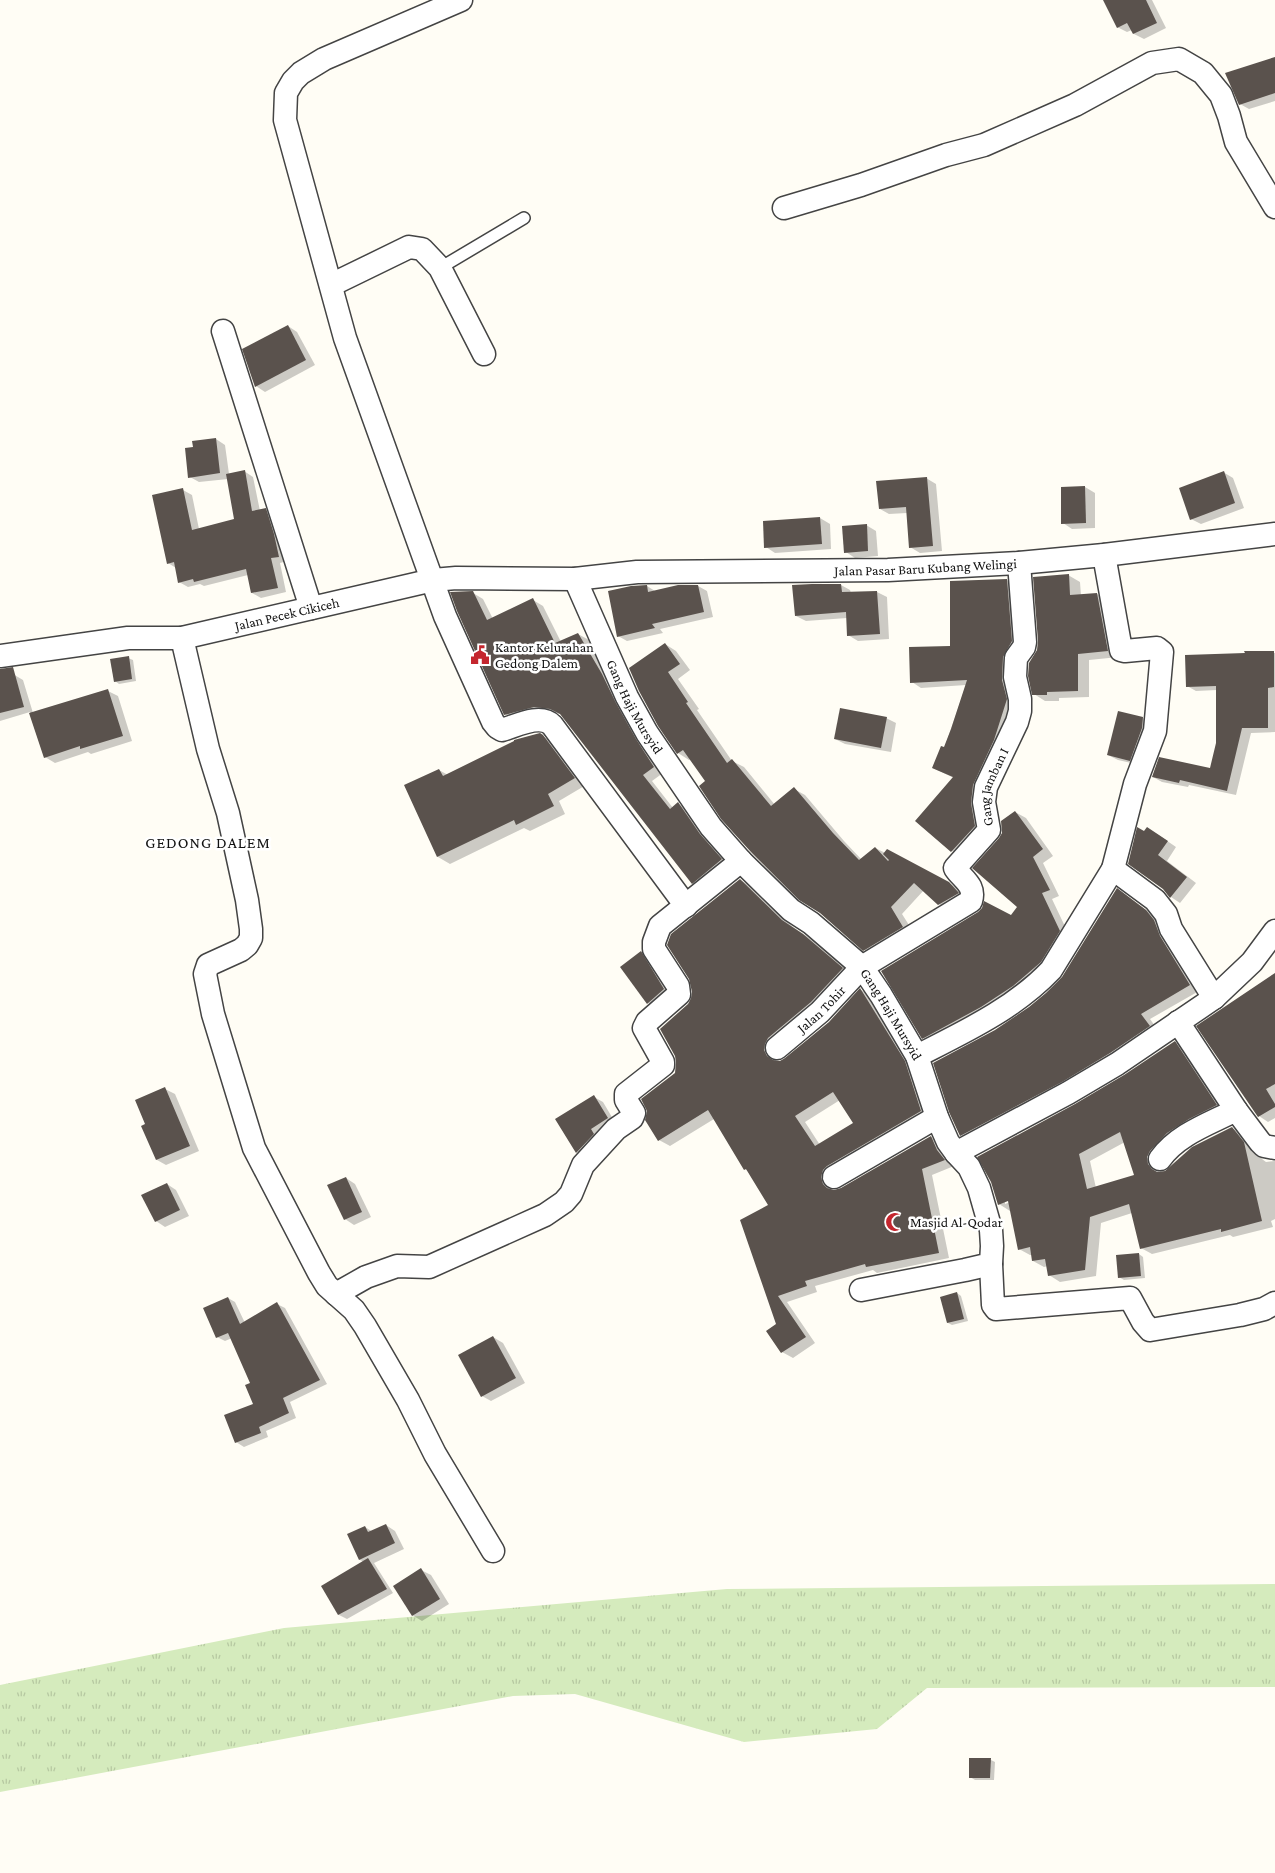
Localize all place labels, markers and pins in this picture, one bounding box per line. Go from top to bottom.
place label: Kantor Kelurahan Gedong Dalem [495,639,594,671]
public building icon: Kantor Kelurahan Gedong Dalem [469,644,491,666]
mosque icon: Masjid Al-Qodar [884,1211,906,1233]
place label: Masjid Al-Qodar [910,1214,1003,1231]

